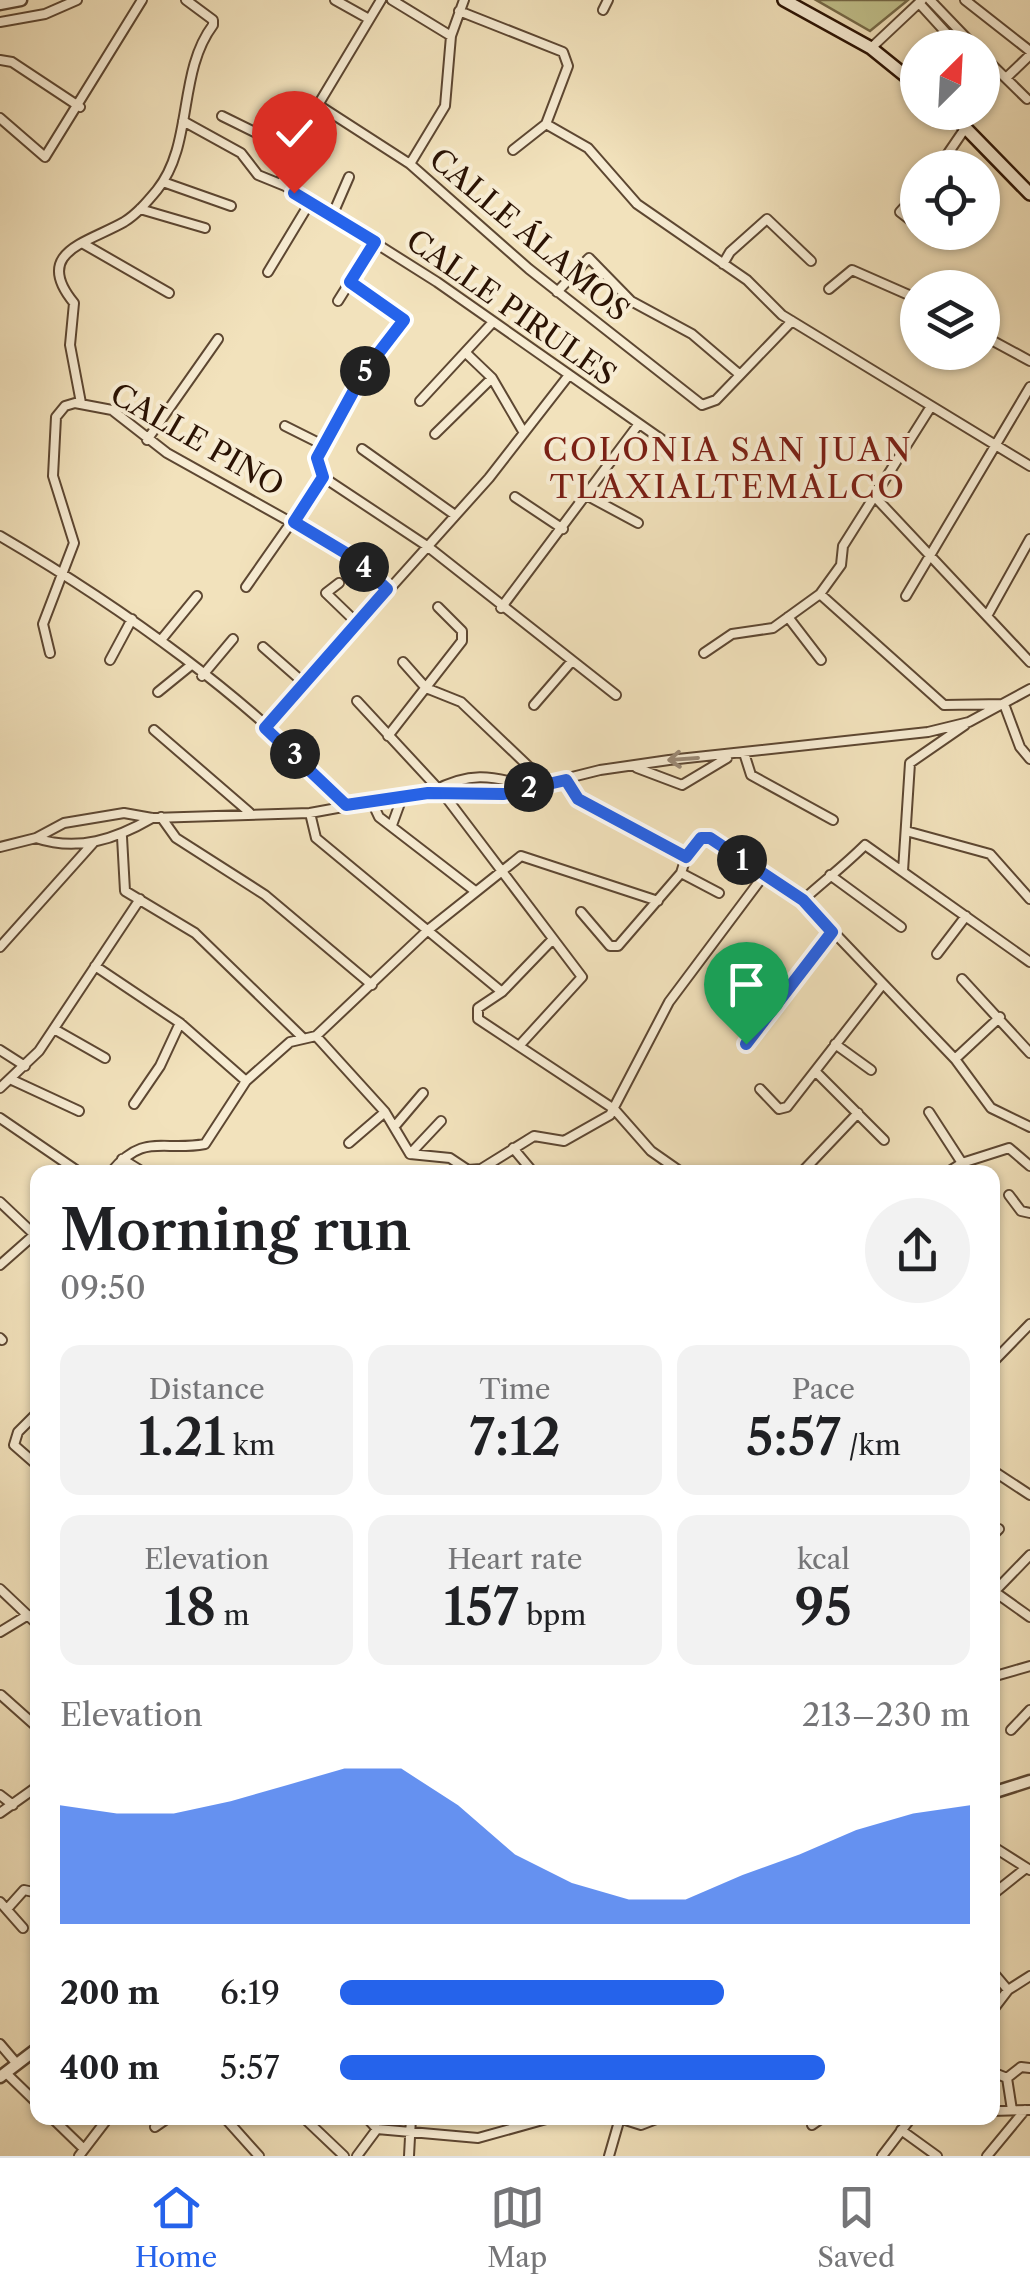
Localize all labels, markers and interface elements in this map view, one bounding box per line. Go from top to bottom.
north arrow [900,30,1000,130]
map controls [900,30,1000,370]
pin [252,91,337,194]
icon: check [267,106,322,161]
street label: CALLE ÁLAMOS [422,140,637,329]
button: locate [900,150,1000,250]
street label: CALLE PIRULES [399,222,623,394]
button: layers [900,270,1000,370]
pin: 5 [340,346,390,396]
text: 5 [357,354,373,388]
street label: CALLE PINO [104,375,290,504]
district label: COLONIA SAN JUAN TLAXIALTEMALCO [543,430,913,506]
pin: 4 [339,542,389,592]
text: 4 [356,550,372,584]
pin: 3 [270,729,320,779]
text: 3 [287,737,303,771]
one-way arrow [667,750,699,769]
pin: 2 [504,762,554,812]
text: 2 [521,770,537,804]
pin: 1 [717,835,767,885]
text: 1 [736,843,748,877]
pin [704,942,789,1045]
icon: arrive [719,957,774,1012]
text: Morning run [60,1197,411,1264]
button: share [865,1198,970,1303]
text: 09:50 [60,1268,146,1307]
text: Distance [149,1372,265,1406]
text: Time [480,1372,550,1406]
text: Pace [792,1372,855,1406]
text: 1.21 [138,1406,225,1468]
text: 7:12 [469,1406,561,1468]
text: 5:57 [746,1406,841,1468]
text: km [225,1428,275,1462]
text: /km [841,1428,901,1462]
text: Elevation [144,1542,269,1576]
text: Heart rate [448,1542,582,1576]
text: kcal [797,1542,850,1576]
text: 18 [164,1576,216,1638]
text: 157 [444,1576,519,1638]
text: 95 [795,1576,852,1638]
text: m [216,1598,250,1632]
text: bpm [519,1598,586,1632]
text: Elevation [60,1695,203,1734]
text: 213–230 m [802,1695,970,1734]
text: 200 m [60,1973,160,2012]
text: 6:19 [220,1973,280,2012]
text: 400 m [60,2048,160,2087]
text: 5:57 [220,2048,280,2087]
tab: Home [135,2180,217,2274]
tab: Map [487,2180,547,2274]
tab: Saved [817,2180,895,2274]

